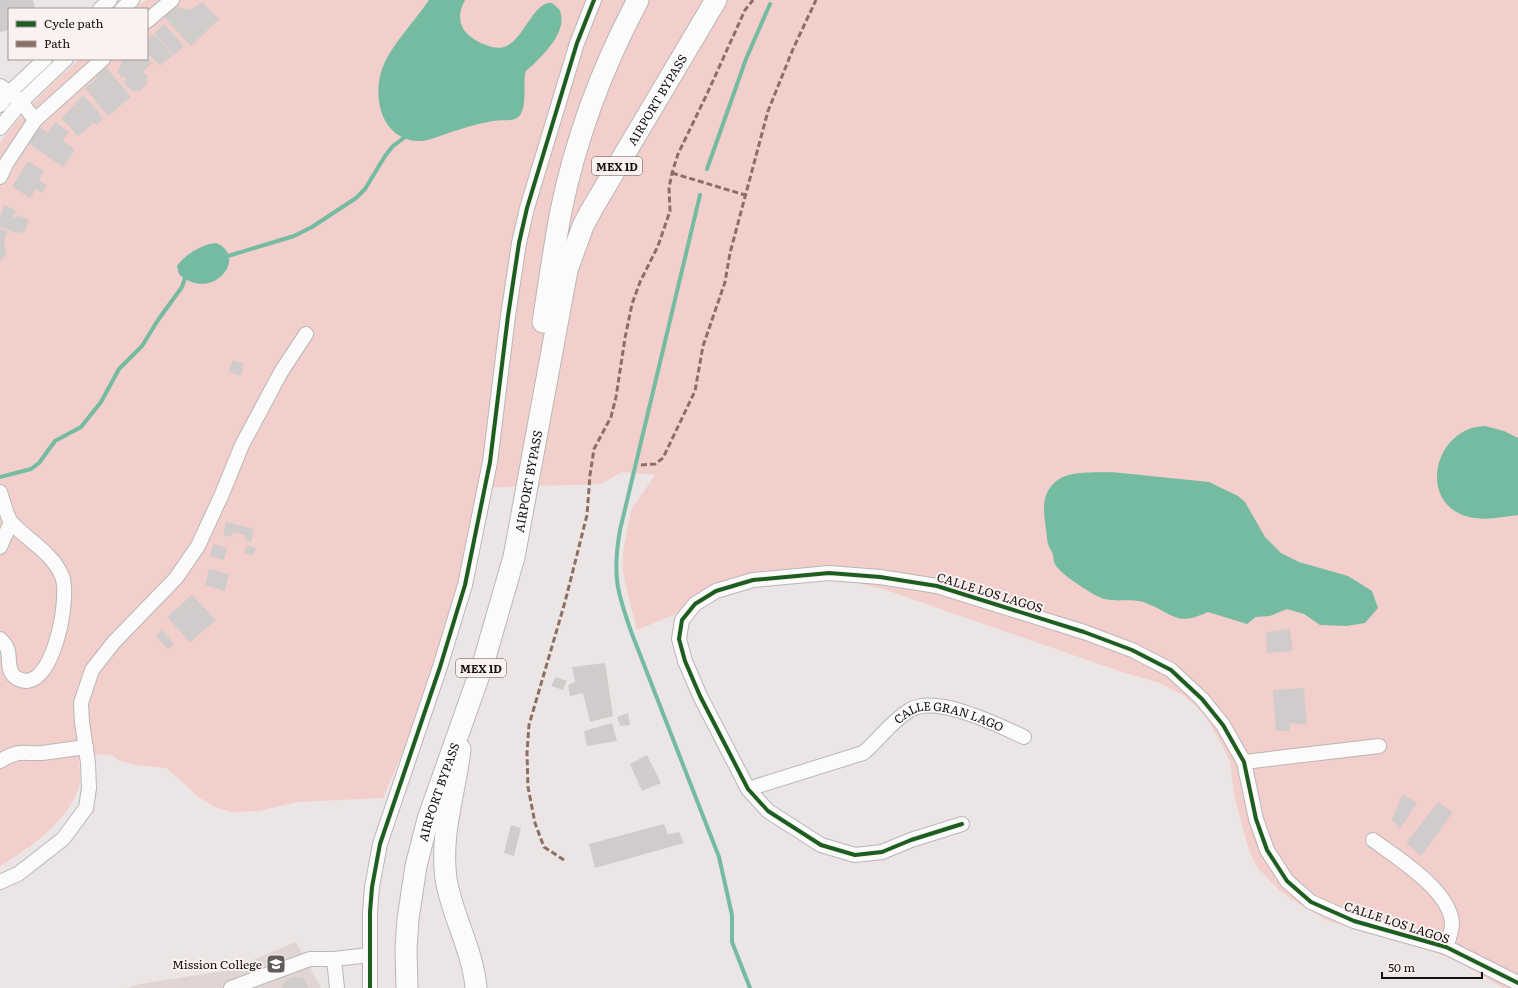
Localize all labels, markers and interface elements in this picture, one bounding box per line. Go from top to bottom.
legend [8,8,148,60]
text: Cycle path [44,14,104,32]
text: Path [44,34,70,52]
street label: AIRPORT BYPASS [623,51,691,149]
road number: MEX 1D [592,157,642,175]
street label: AIRPORT BYPASS [510,429,546,534]
street label: CALLE LOS LAGOS [935,567,1045,617]
road number: MEX 1D [456,659,506,677]
street label: CALLE GRAN LAGO [890,696,1007,736]
street label: AIRPORT BYPASS [414,740,463,844]
street label: CALLE LOS LAGOS [1342,896,1452,948]
school or university icon: Mission College [265,953,287,975]
scale bar [1382,954,1482,980]
place label: Mission College [172,955,262,973]
text: 50 m [1388,958,1415,976]

